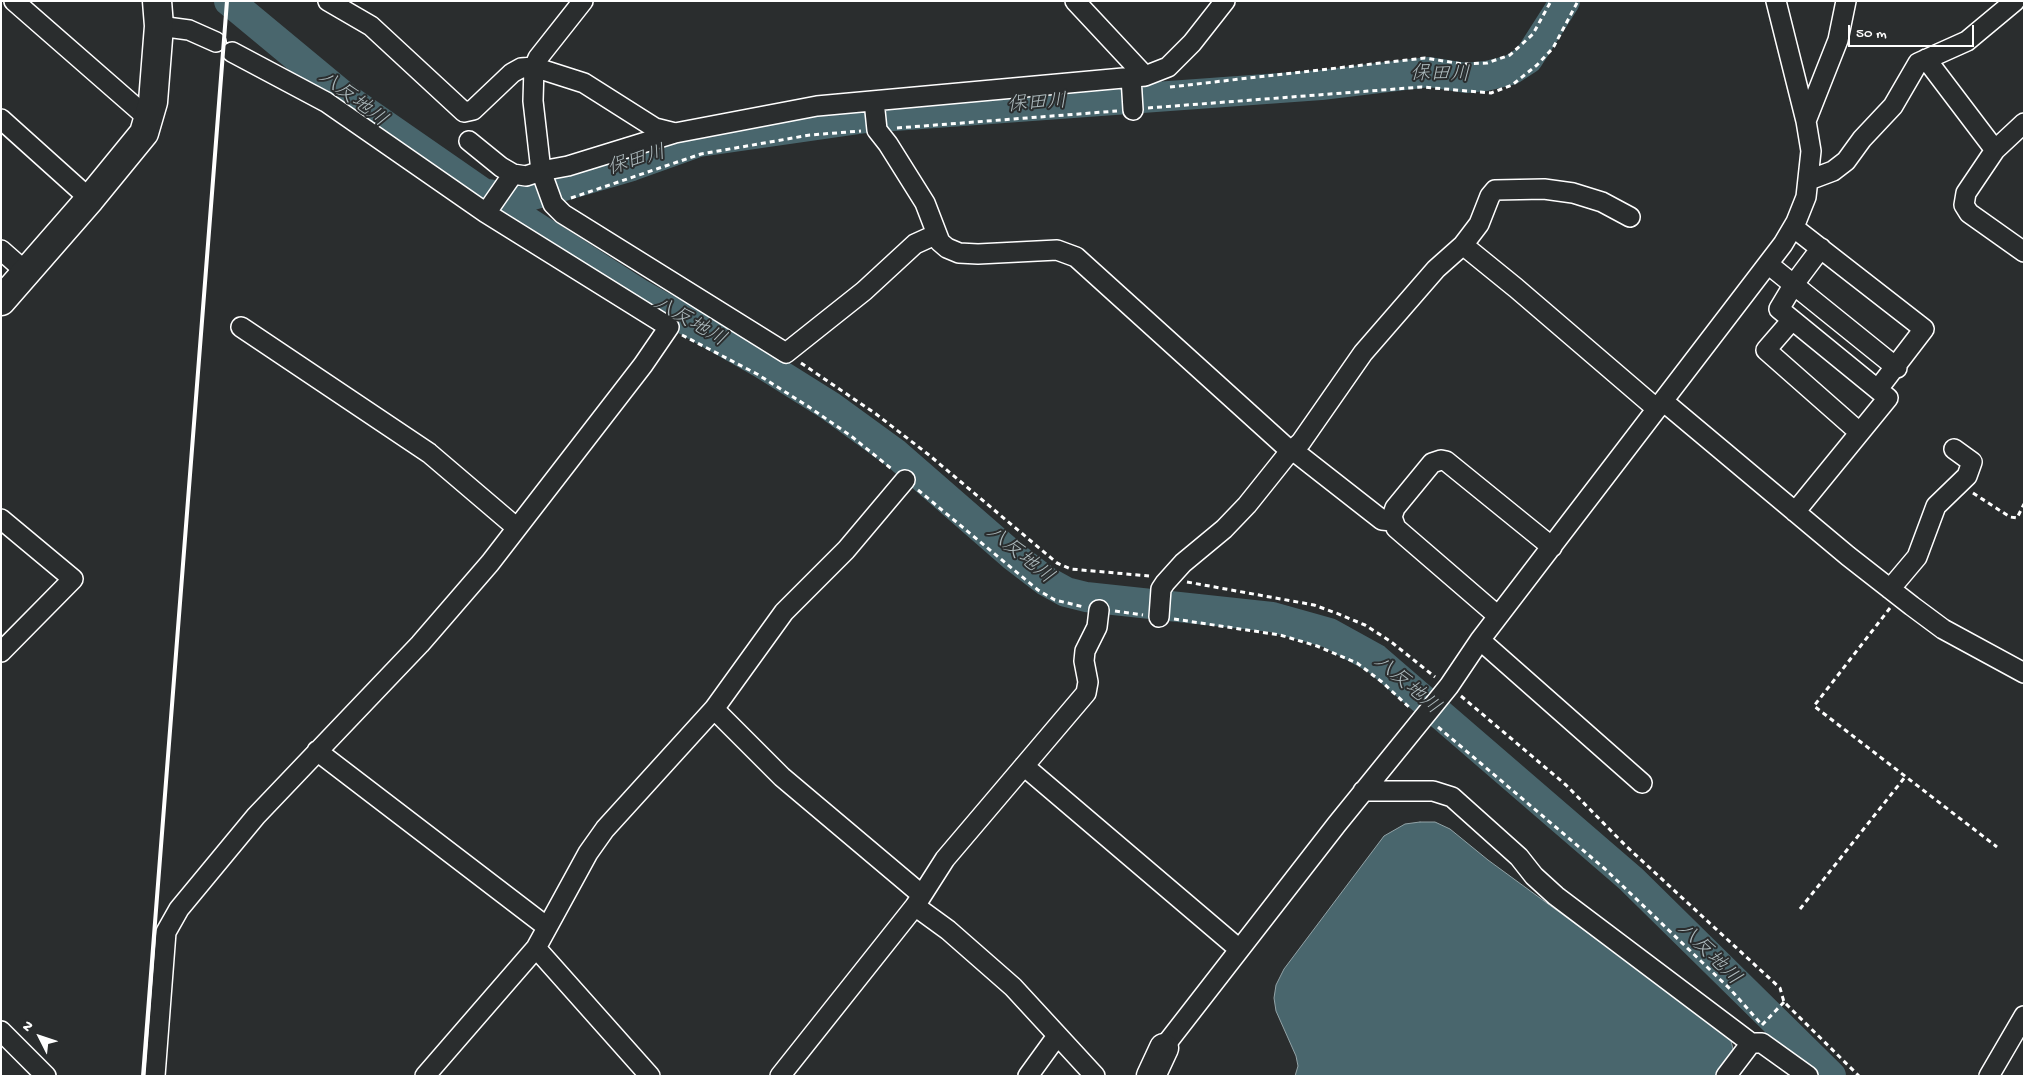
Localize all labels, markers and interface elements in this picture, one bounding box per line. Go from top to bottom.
scale bar [1850,15,1976,47]
text: 50 m [1856,25,1887,43]
water label: 保田川 [1410,63,1470,89]
water label: 八反地川 [313,66,391,134]
water label: 保田川 [1006,91,1068,119]
water label: 保田川 [605,142,669,182]
water label: 八反地川 [648,293,730,353]
water label: 八反地川 [980,522,1058,590]
water label: 八反地川 [1368,651,1444,721]
water label: 八反地川 [1671,918,1745,992]
north arrow [15,1012,65,1062]
text: N [19,1018,38,1036]

